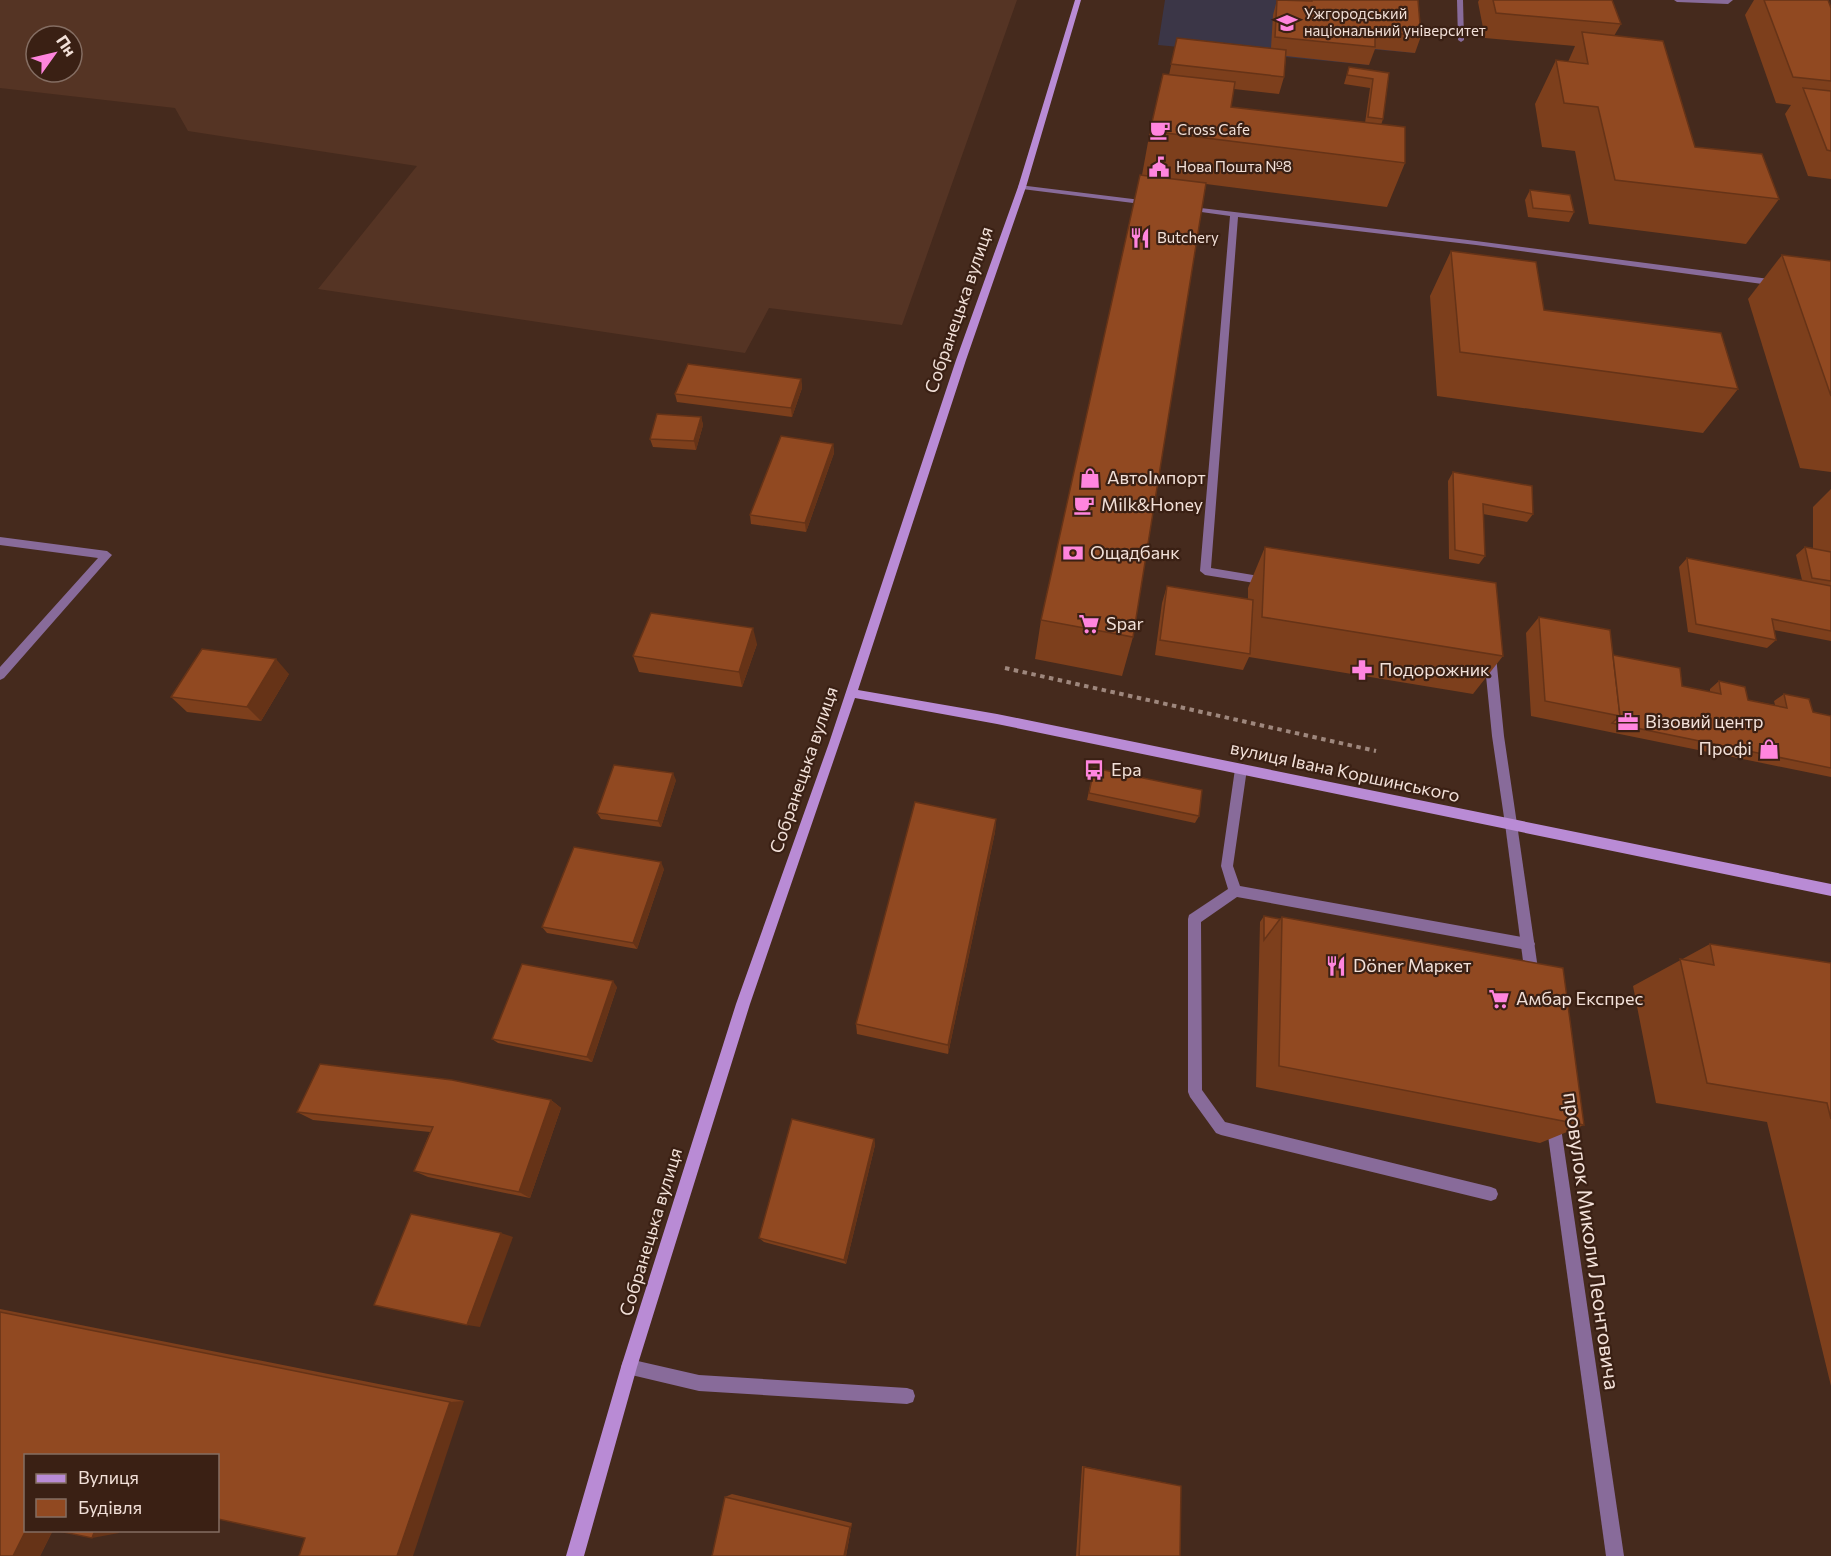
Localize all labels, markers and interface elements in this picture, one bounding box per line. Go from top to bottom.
place label: Ужгородський національний університет [1304,4,1486,39]
school or university icon: Ужгородський національний університет [1275,11,1299,35]
north arrow [24,24,84,84]
text: Пн [53,31,81,59]
cafe icon: Cross Cafe [1148,118,1172,142]
place label: Cross Cafe [1177,120,1250,138]
public building icon: Нова Пошта №8 [1147,155,1171,179]
place label: Нова Пошта №8 [1176,157,1292,175]
street label: Собранецька вулиця [919,224,997,396]
restaurant icon: Butchery [1128,226,1152,250]
place label: Butchery [1157,228,1219,246]
shop icon: АвтоІмпорт [1078,466,1102,490]
place label: АвтоІмпорт [1107,466,1206,488]
cafe icon: Milk&Honey [1072,493,1096,517]
place label: Milk&Honey [1101,493,1203,515]
bank icon: Ощадбанк [1061,541,1085,565]
place label: Ощадбанк [1090,541,1180,563]
supermarket icon: Spar [1077,612,1101,636]
place label: Spar [1106,612,1144,634]
pharmacy icon: Подорожник [1350,658,1374,682]
place label: Подорожник [1379,658,1490,680]
street label: Собранецька вулиця [764,684,842,856]
office icon: Візовий центр [1616,710,1640,734]
place label: Візовий центр [1645,710,1764,732]
street label: вулиця Івана Коршинського [1228,736,1462,806]
place label: Профі [1698,737,1752,759]
shop icon: Профі [1757,737,1781,761]
bus stop icon: Ера [1082,758,1106,782]
place label: Ера [1111,758,1142,780]
restaurant icon: Döner Маркет [1324,954,1348,978]
place label: Döner Маркет [1353,954,1472,976]
supermarket icon: Амбар Експрес [1487,987,1511,1011]
place label: Амбар Експрес [1516,987,1644,1009]
street label: провулок Миколи Леонтовича [1559,1090,1626,1391]
street label: Собранецька вулиця [614,1145,686,1318]
legend [24,1454,219,1532]
text: Вулиця [78,1466,139,1488]
text: Будівля [78,1496,142,1518]

